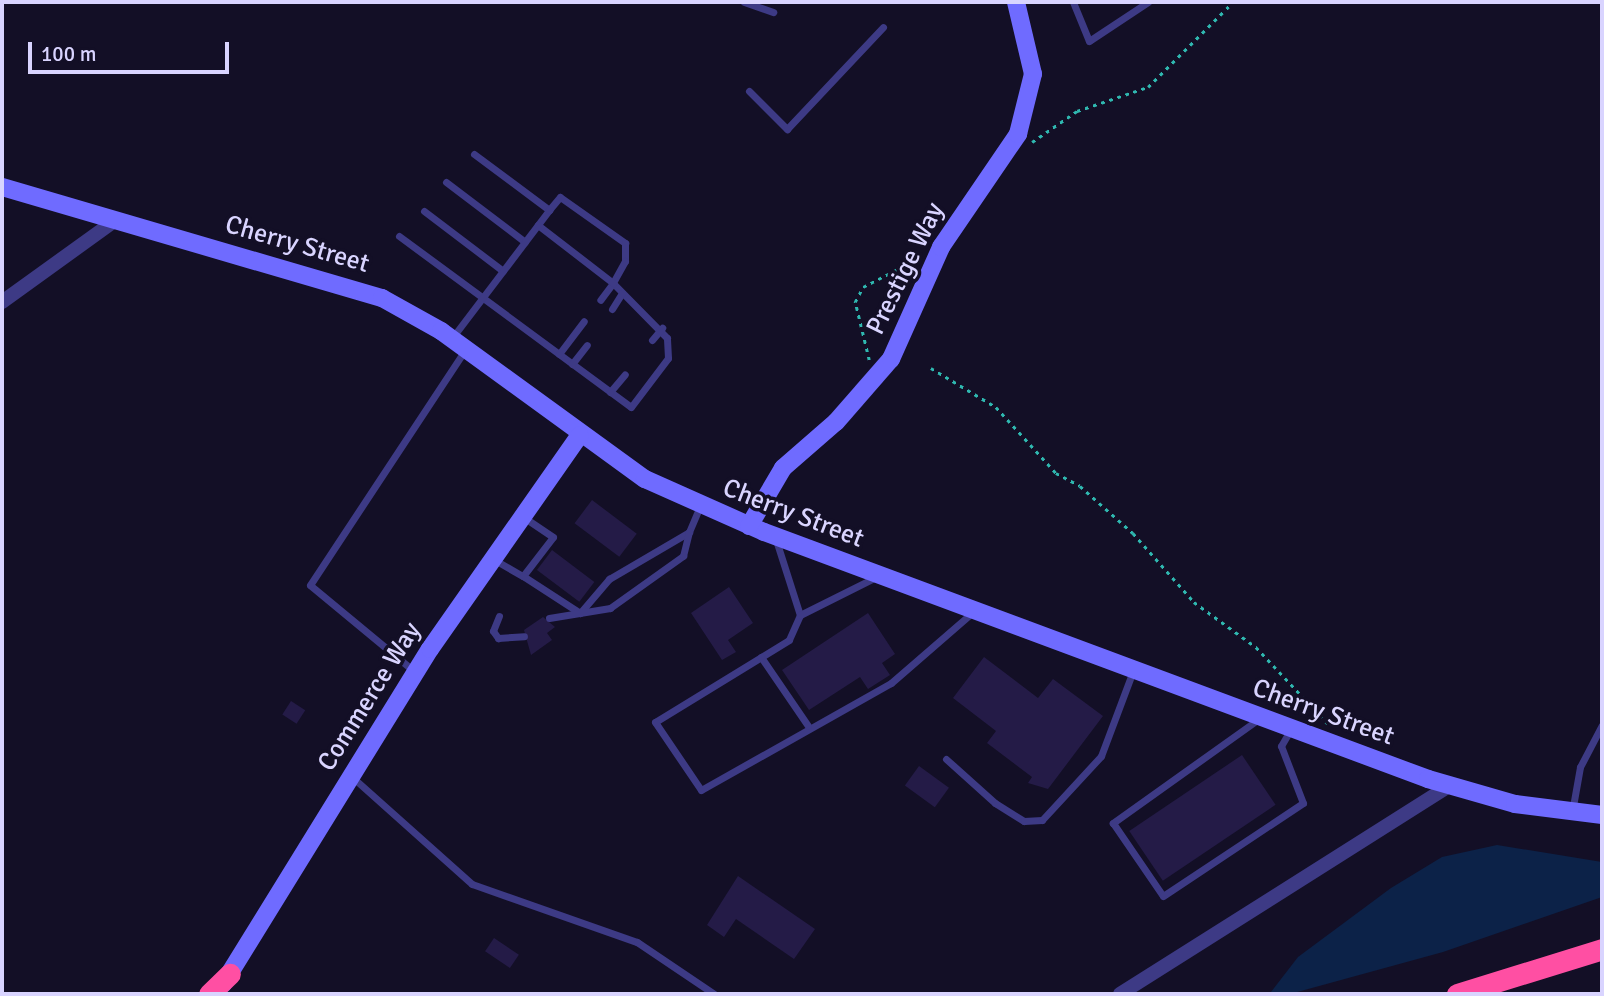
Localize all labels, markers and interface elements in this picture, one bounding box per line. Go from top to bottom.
scale bar [32,28,233,72]
text: 100 m [41,41,96,67]
street label: Prestige Way [861,198,951,340]
street label: Cherry Street [221,210,373,280]
street label: Cherry Street [718,473,868,555]
street label: Commerce Way [312,617,428,777]
street label: Cherry Street [1248,673,1398,753]

